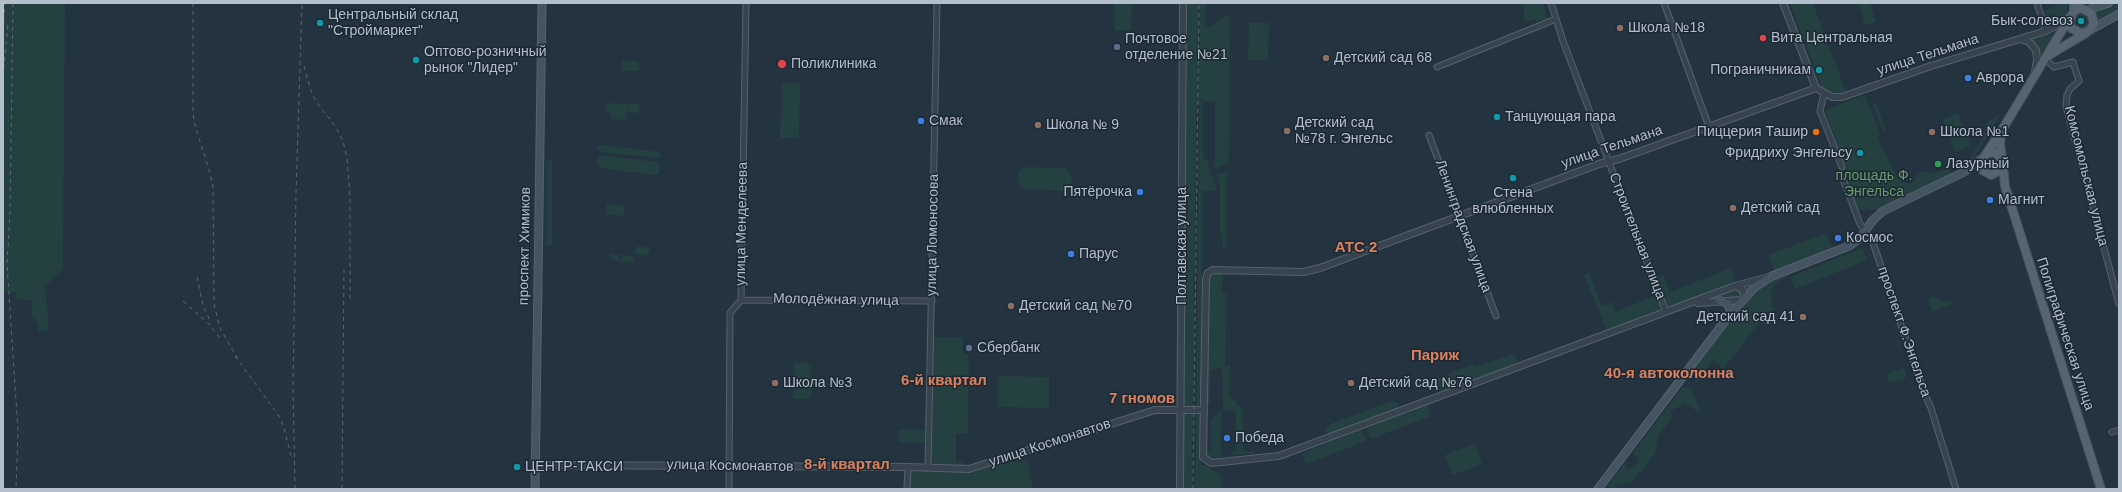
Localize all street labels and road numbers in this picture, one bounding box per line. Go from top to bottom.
street label: улица Тельмана [1875,31,1981,79]
street label: Комсомольская улица [2060,104,2112,248]
street label: улица Тельмана [1559,122,1665,172]
street label: Ленинградская улица [1431,157,1495,295]
street label: улица Менделеева [733,162,751,286]
street label: Строительная улица [1605,170,1669,302]
street label: улица Ломоносова [924,174,942,296]
street label: проспект Химиков [516,187,534,305]
street label: Полтавская улица [1174,187,1190,305]
street label: Полиграфическая улица [2032,255,2098,413]
street label: проспект Ф.Энгельса [1874,265,1934,399]
street label: Молодёжная улица [773,291,899,309]
street label: улица Космонавтов [987,415,1113,471]
street label: улица Космонавтов [666,456,794,476]

